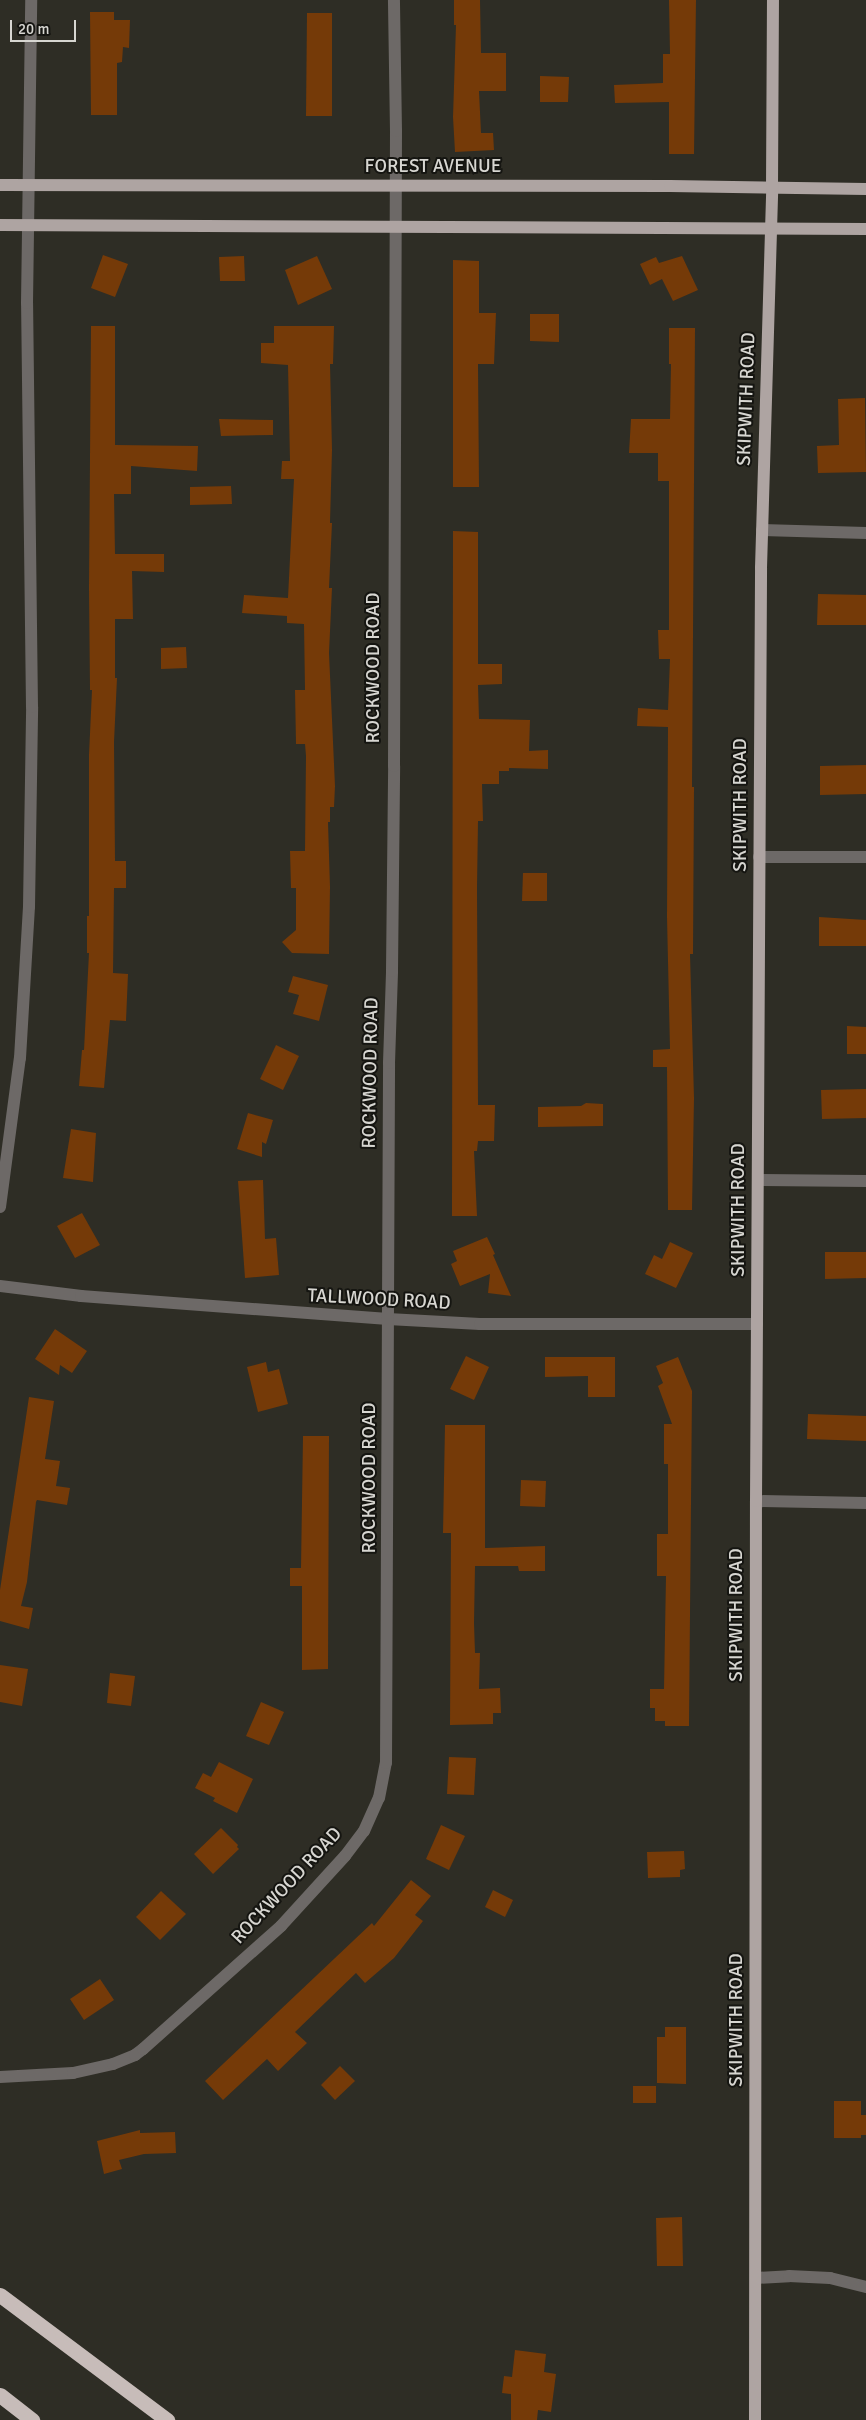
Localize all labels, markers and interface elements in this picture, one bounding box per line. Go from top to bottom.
scale bar [12,10,79,42]
text: 20 m [18,20,49,38]
street label: FOREST AVENUE [365,156,501,178]
street label: SKIPWITH ROAD [733,332,761,466]
street label: ROCKWOOD ROAD [363,592,385,744]
street label: SKIPWITH ROAD [730,738,752,872]
street label: ROCKWOOD ROAD [358,997,384,1149]
street label: SKIPWITH ROAD [728,1143,750,1277]
street label: TALLWOOD ROAD [307,1285,451,1315]
street label: ROCKWOOD ROAD [359,1402,381,1554]
street label: SKIPWITH ROAD [726,1548,748,1682]
street label: ROCKWOOD ROAD [227,1823,347,1949]
street label: SKIPWITH ROAD [726,1953,748,2087]

